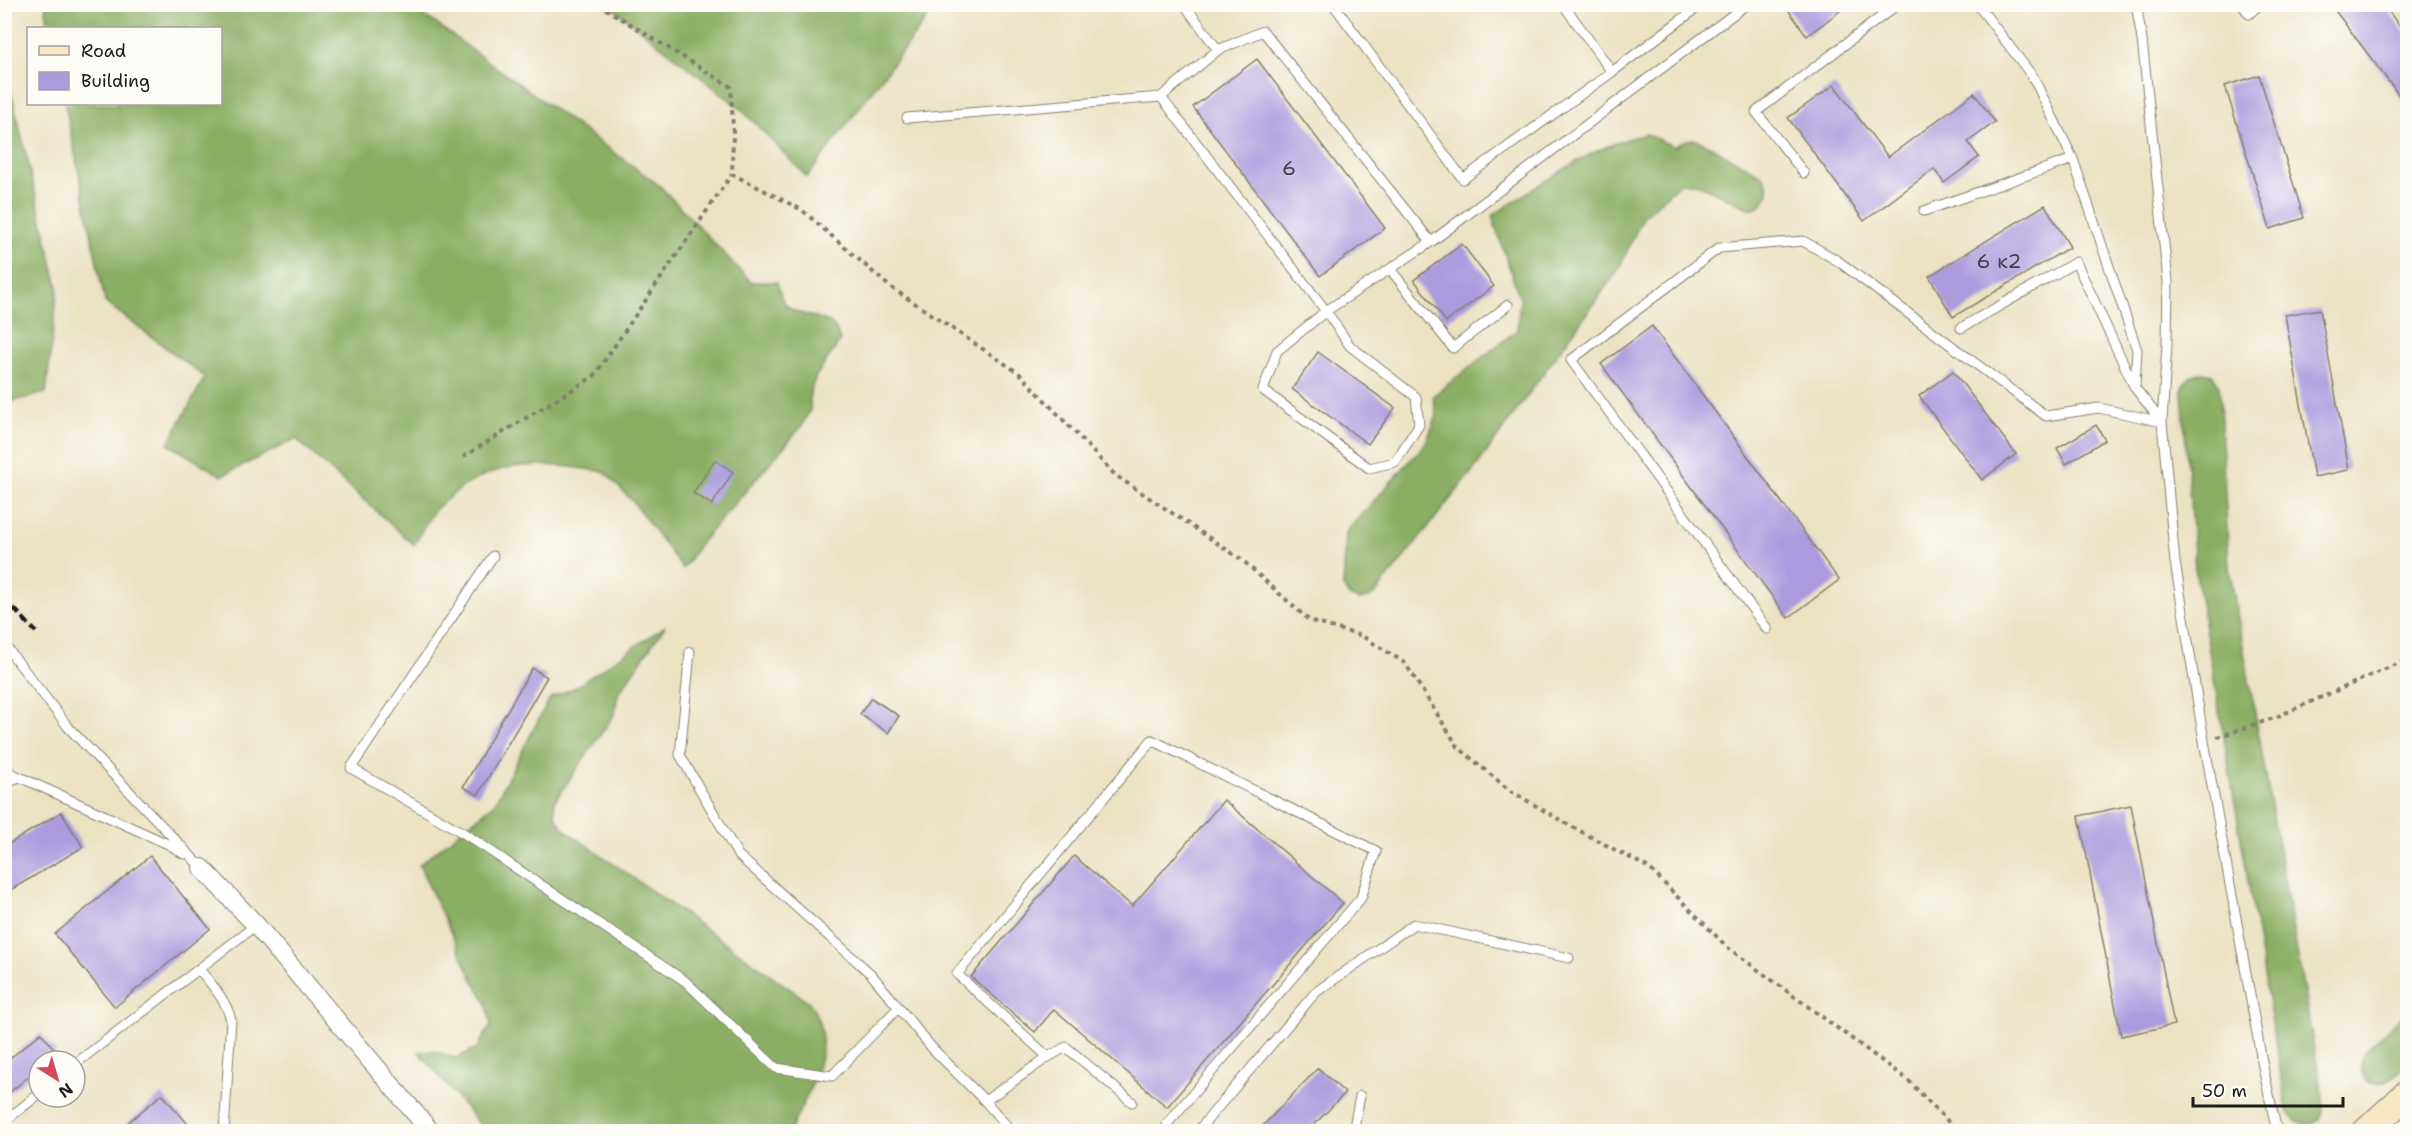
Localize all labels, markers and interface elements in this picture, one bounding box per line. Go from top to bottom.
legend [27,27,222,105]
text: Road [81,39,126,63]
text: Building [81,69,150,93]
house number: 6 [1282,155,1296,181]
house number: 6 к2 [1977,248,2021,274]
north arrow [27,1049,87,1109]
scale bar [2193,1070,2343,1108]
text: N [54,1078,77,1103]
text: 50 m [2202,1079,2247,1103]

